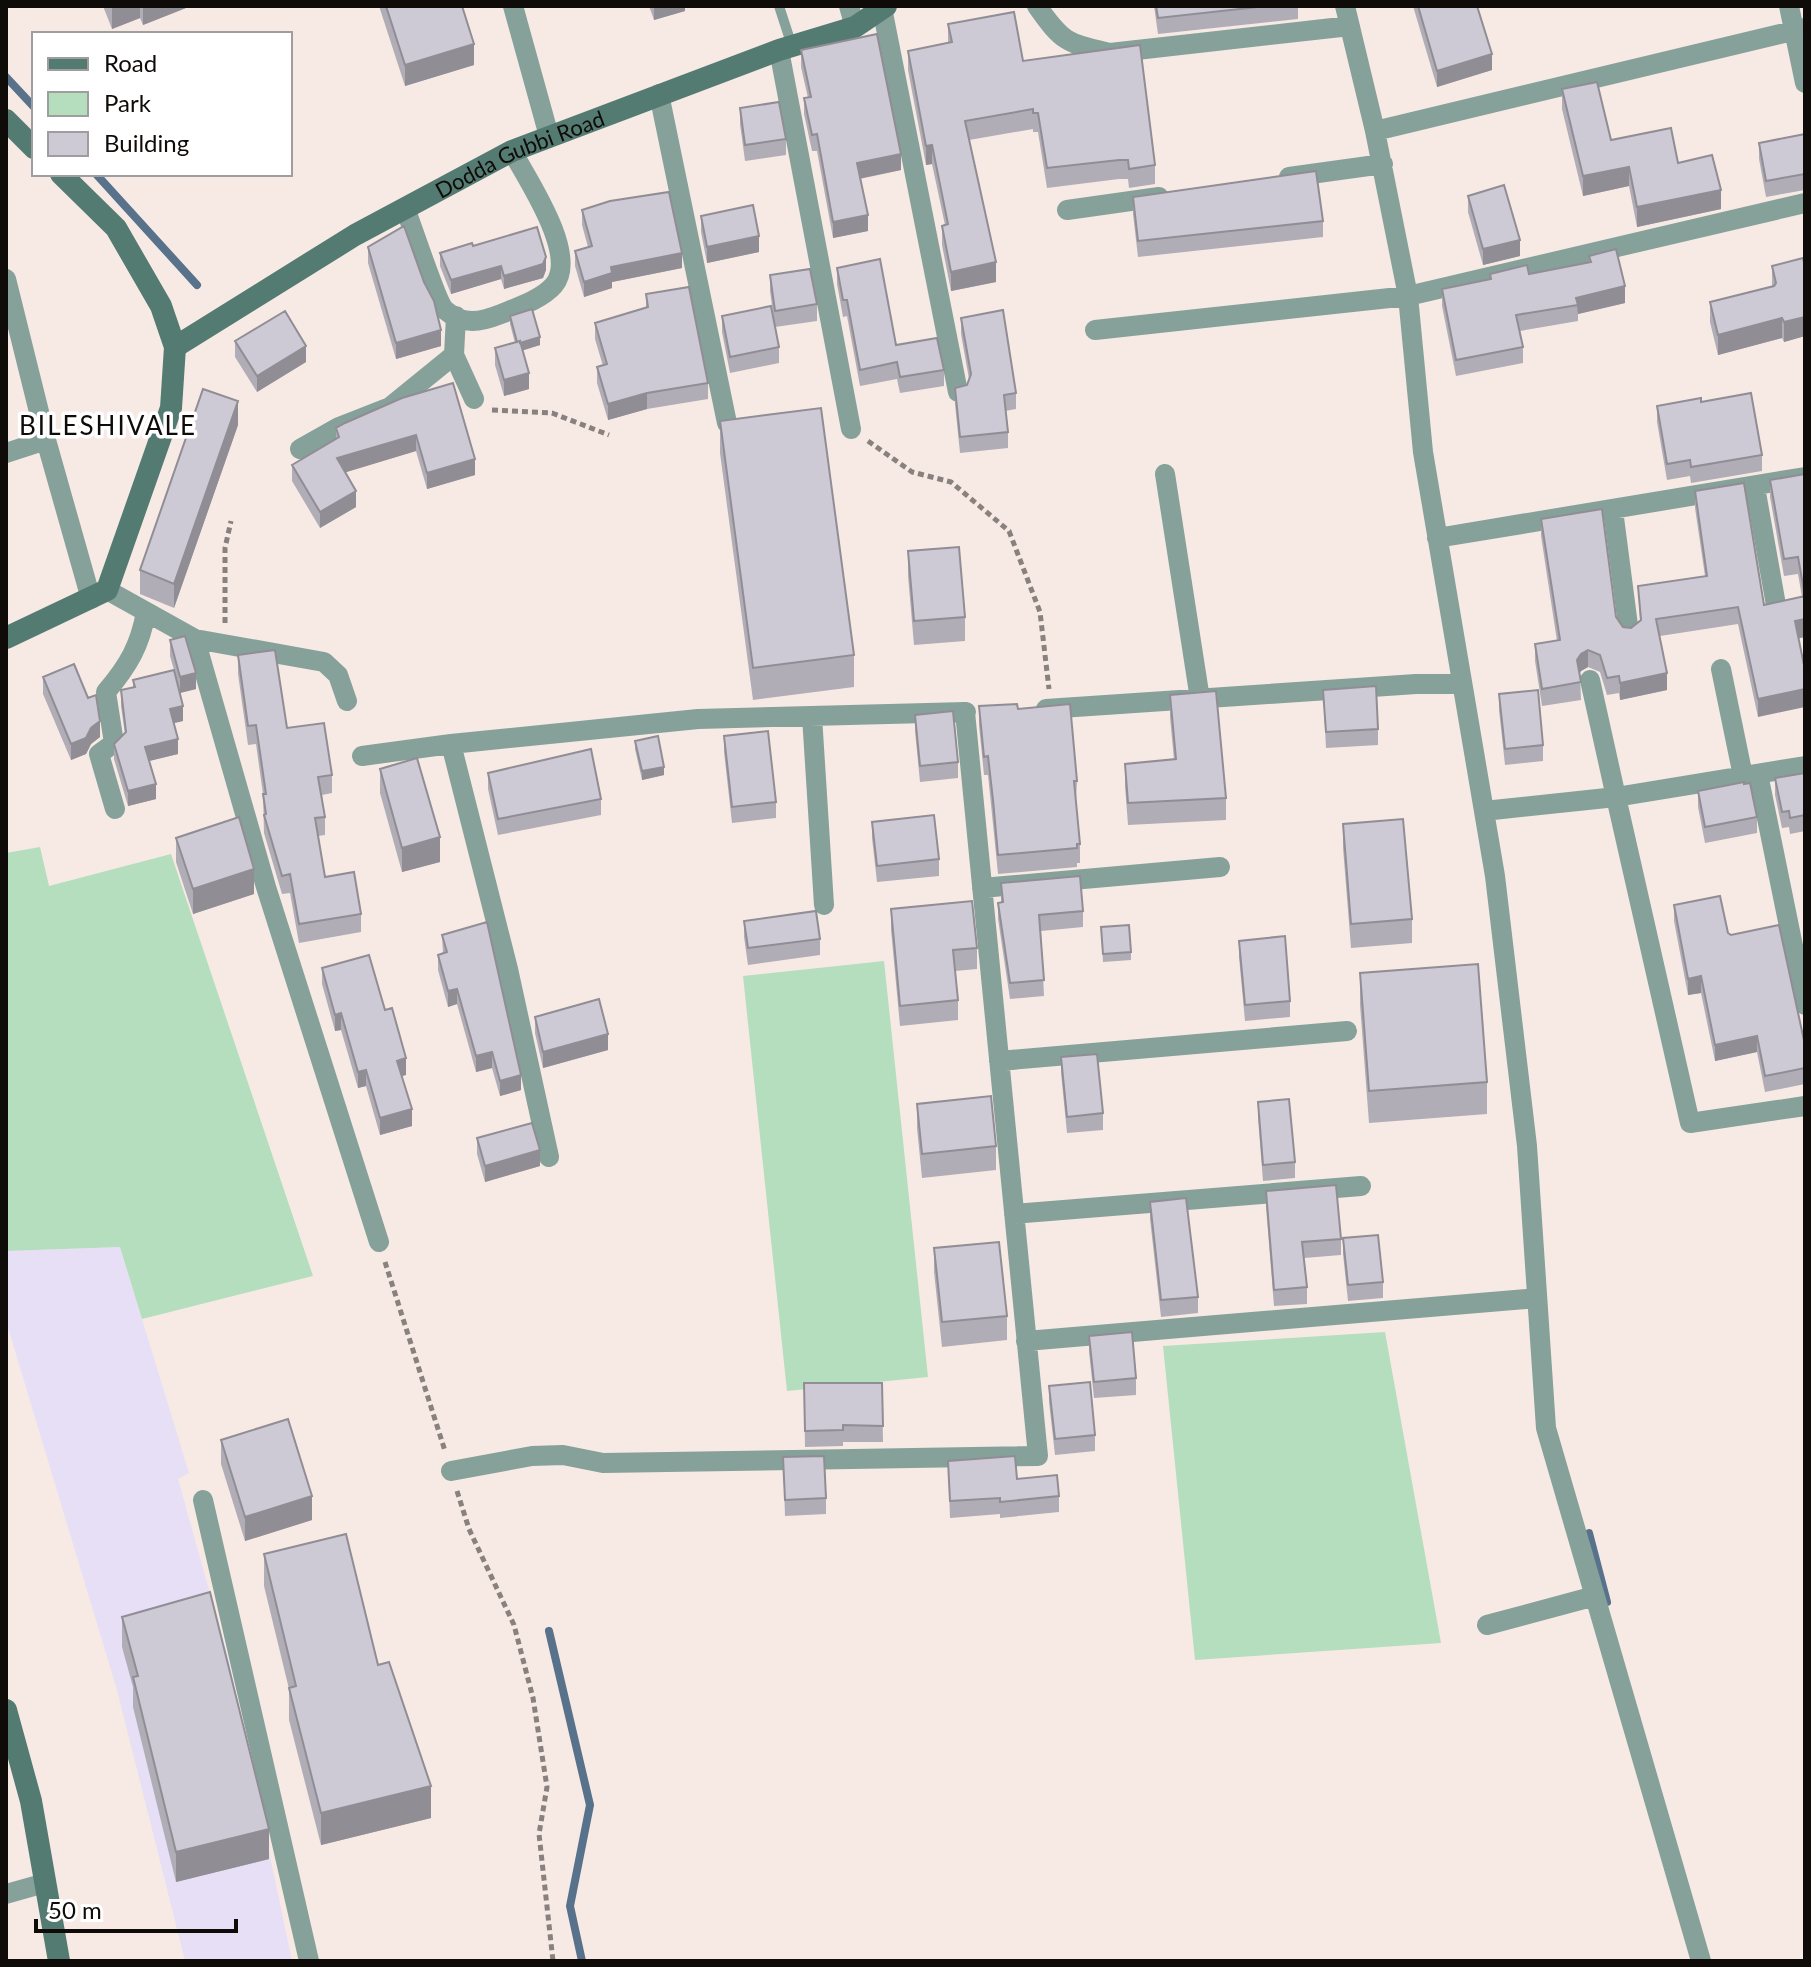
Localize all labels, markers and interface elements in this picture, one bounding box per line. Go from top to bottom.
legend [32,32,292,176]
text: Road [104,48,157,77]
text: Park [104,88,152,117]
street label: Dodda Gubbi Road [430,104,608,203]
text: Building [104,128,189,157]
district label: BILESHIVALE [19,409,197,441]
scale bar [36,1883,236,1933]
text: 50 m [48,1895,102,1924]

